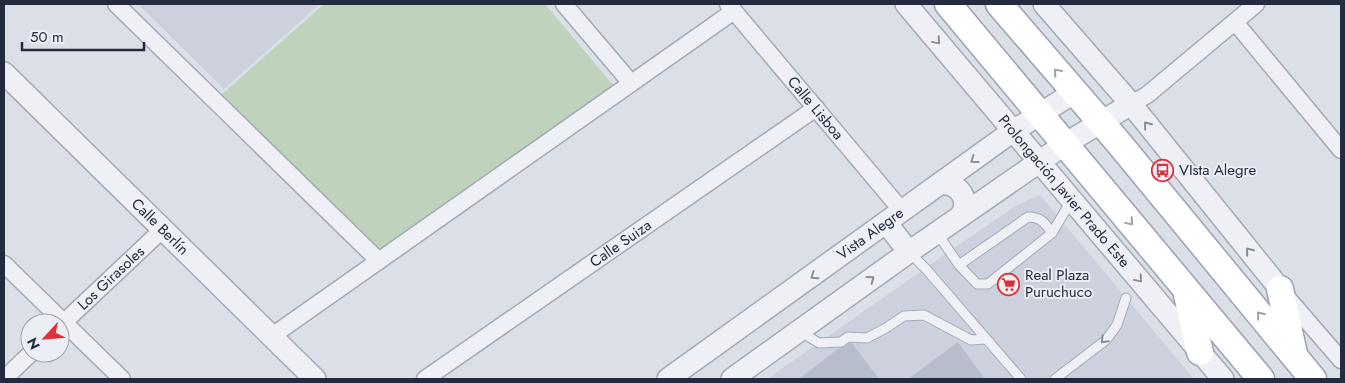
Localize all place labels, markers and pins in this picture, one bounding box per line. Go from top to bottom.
bus stop icon: VIsta Alegre [1151,158,1175,182]
place label: VIsta Alegre [1179,159,1256,181]
place label: Real Plaza Puruchuco [1025,264,1092,303]
supermarket icon: Real Plaza Puruchuco [997,272,1021,296]

